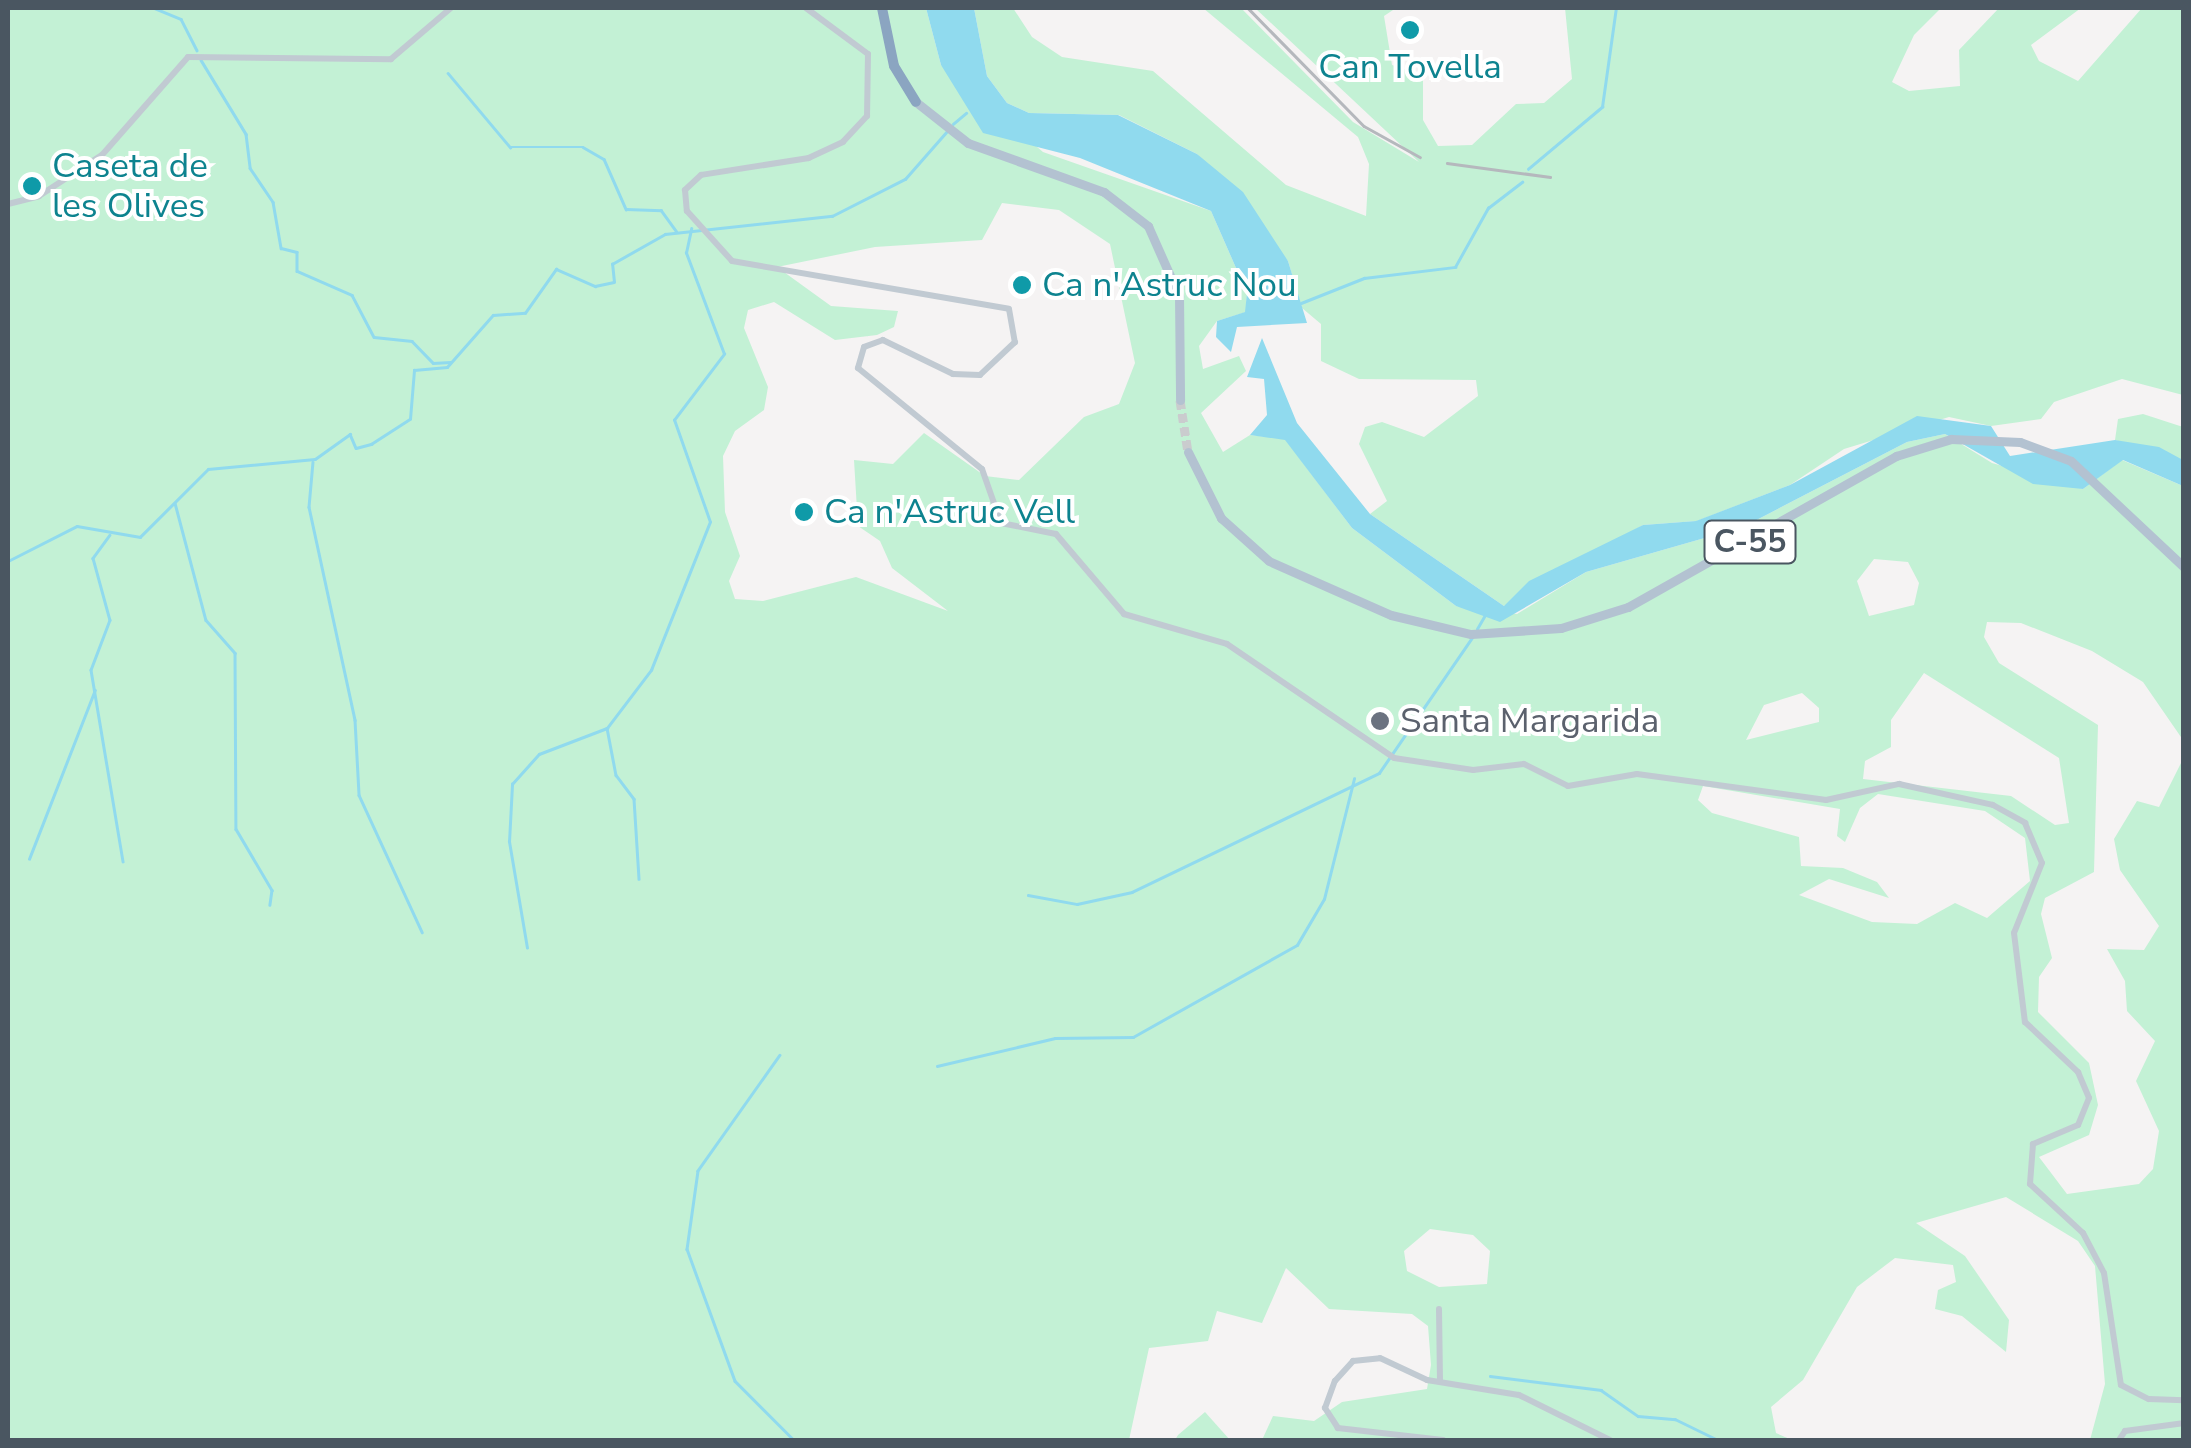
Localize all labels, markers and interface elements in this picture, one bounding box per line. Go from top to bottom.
marker: Can Tovella [1399,19,1421,41]
place label: Can Tovella [1318,46,1502,88]
place label: Caseta de les Olives [52,145,208,227]
marker: Caseta de les Olives [21,175,43,197]
place label: Ca n'Astruc Nou [1042,264,1297,306]
marker: Ca n'Astruc Nou [1011,274,1033,296]
place label: Ca n'Astruc Vell [824,491,1075,533]
marker: Ca n'Astruc Vell [793,501,815,523]
road number: C-55 [1702,515,1798,569]
place label: Santa Margarida [1400,700,1659,742]
marker: Santa Margarida [1369,710,1391,732]

